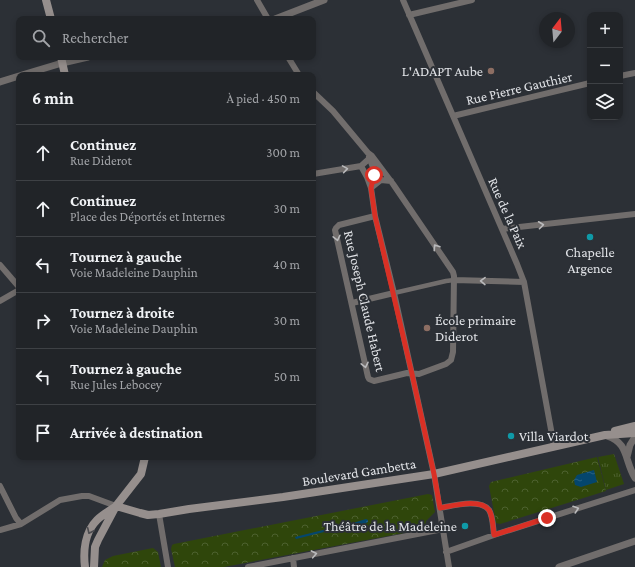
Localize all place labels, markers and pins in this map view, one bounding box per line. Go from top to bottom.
place label: L'ADAPT Aube [402,63,483,79]
marker: L'ADAPT Aube [486,66,496,76]
marker: Chapelle Argence [585,232,595,242]
place label: Chapelle Argence [565,244,615,276]
place label: École primaire Diderot [435,312,516,344]
marker: École primaire Diderot [422,323,432,333]
place label: Villa Viardot [519,428,589,444]
marker: Villa Viardot [506,431,516,441]
place label: Théâtre de la Madeleine [323,518,457,534]
marker: Théâtre de la Madeleine [460,521,470,531]

